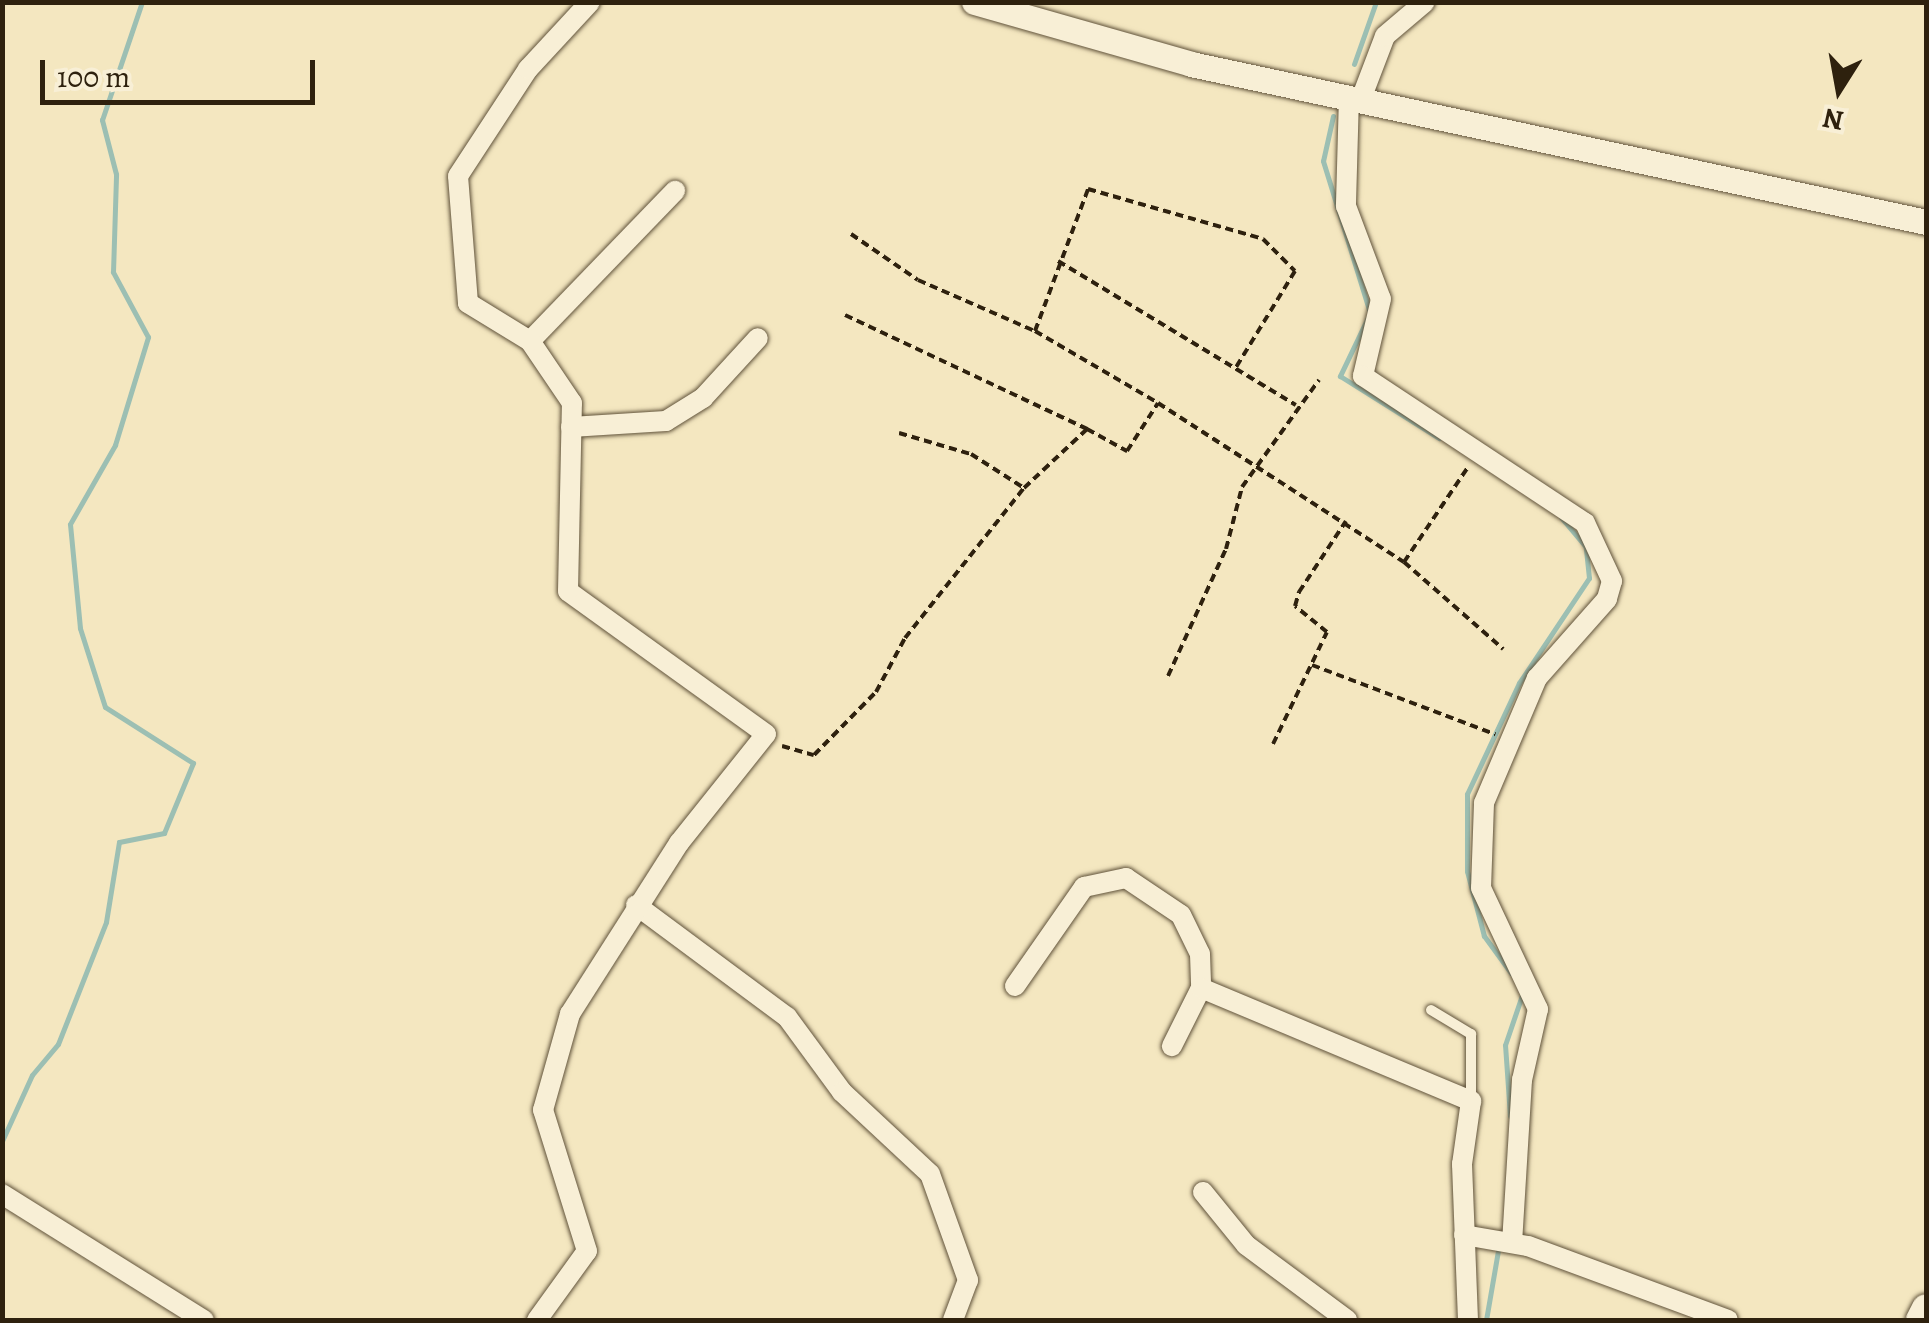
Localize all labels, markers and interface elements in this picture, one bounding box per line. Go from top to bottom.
scale bar [45,40,320,102]
north arrow [1789,40,1889,140]
text: 100 m [57,57,130,97]
text: N [1820,99,1847,140]

